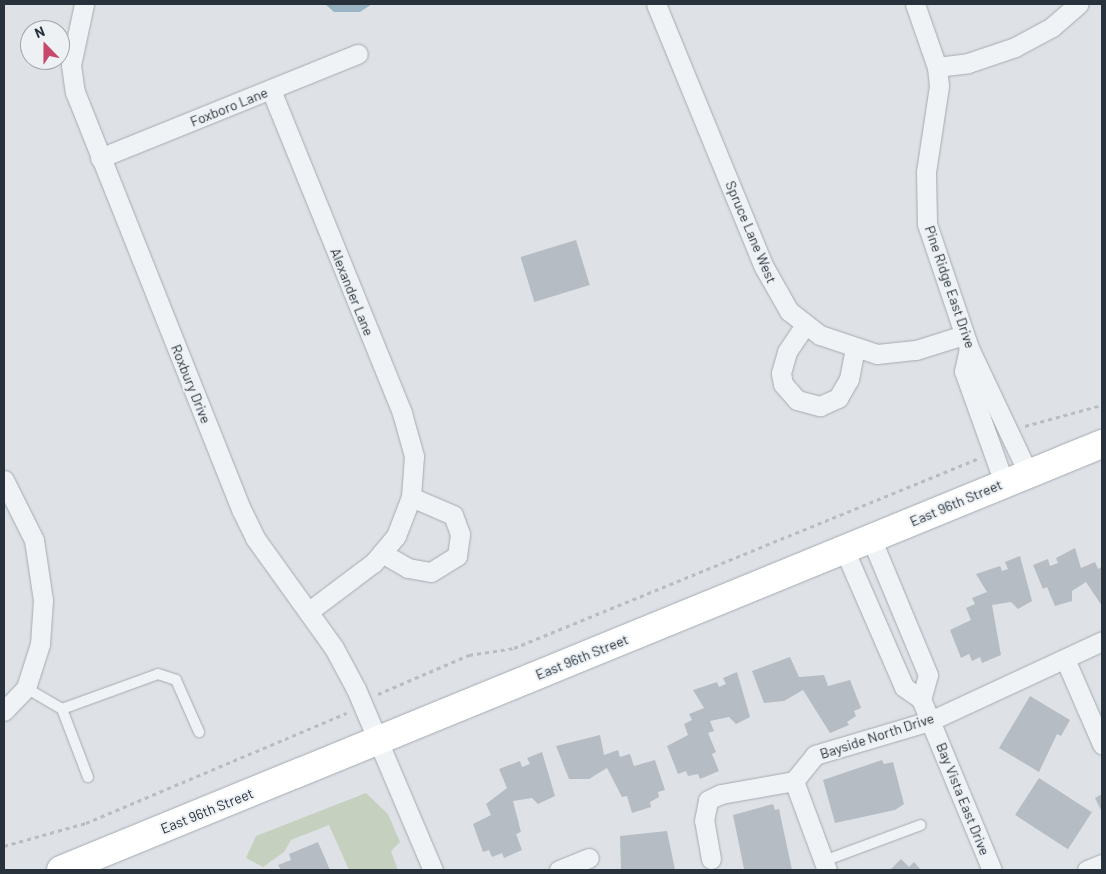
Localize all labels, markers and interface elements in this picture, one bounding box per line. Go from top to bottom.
north arrow [20,20,70,70]
text: N [32,22,47,41]
street label: Foxboro Lane [188,84,270,130]
street label: Spruce Lane West [722,178,780,286]
street label: Pine Ridge East Drive [921,223,979,351]
street label: Alexander Lane [327,246,377,338]
street label: Roxbury Drive [168,342,214,426]
street label: East 96th Street [907,476,1005,530]
street label: East 96th Street [533,631,631,683]
street label: Bayside North Drive [818,710,936,762]
street label: Bay Vista East Drive [933,740,993,858]
street label: East 96th Street [158,785,256,837]

